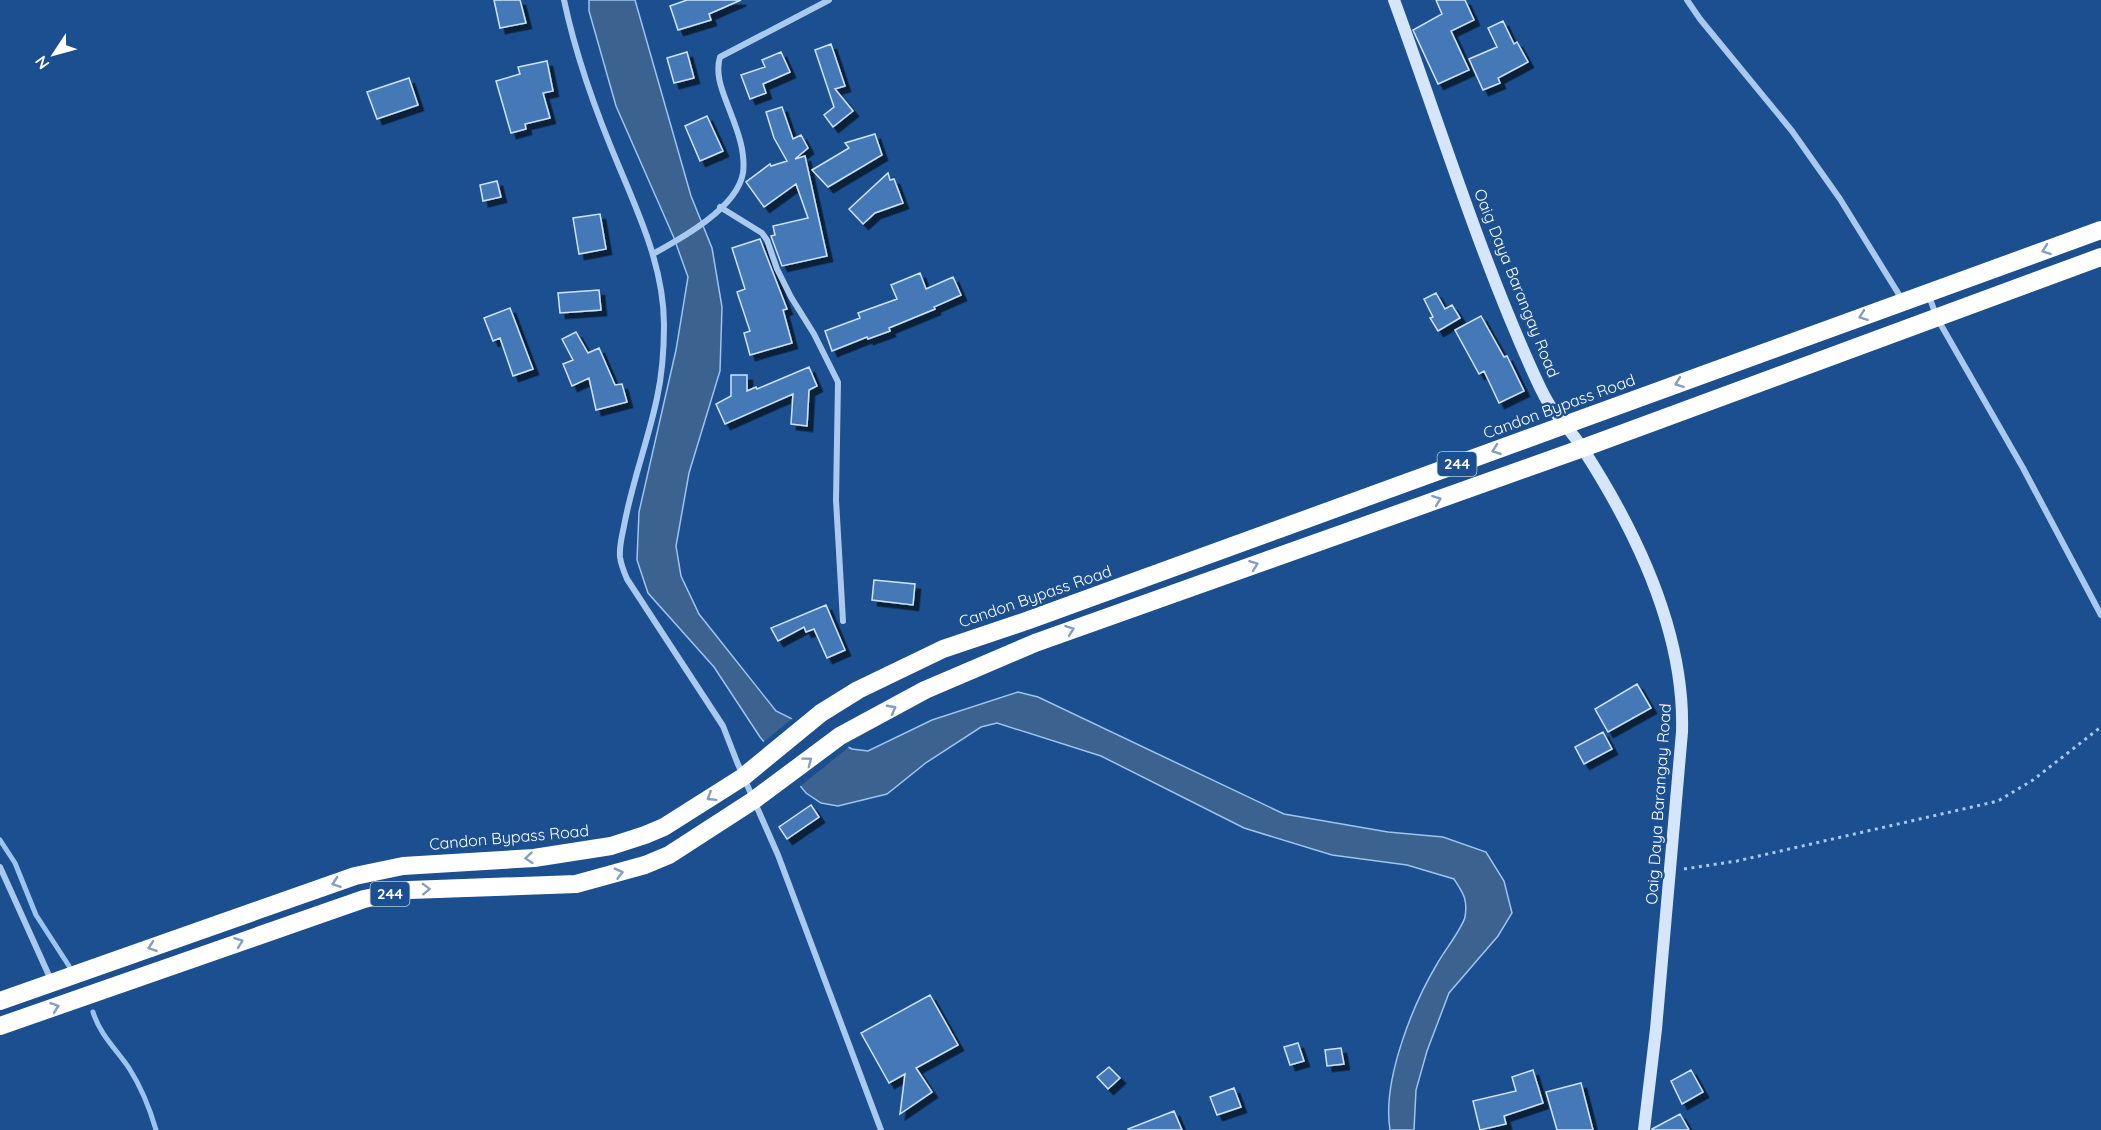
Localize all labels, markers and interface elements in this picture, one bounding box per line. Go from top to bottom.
north arrow [24,24,84,84]
text: N [30,52,53,73]
street label: Oaig Daya Barangay Road [1470,186,1564,380]
one-way arrow [2041,243,2052,255]
one-way arrow [1858,309,1869,322]
street label: Candon Bypass Road [1480,369,1638,443]
one-way arrow [1675,376,1686,388]
one-way arrow [1491,442,1502,455]
road number: 244 [1438,452,1476,476]
one-way arrow [1431,494,1442,507]
street label: Candon Bypass Road [956,560,1114,632]
one-way arrow [1248,560,1259,573]
one-way arrow [1064,625,1075,638]
street label: Oaig Daya Barangay Road [1641,703,1675,905]
one-way arrow [885,705,896,716]
one-way arrow [802,757,813,768]
one-way arrow [707,790,717,802]
street label: Candon Bypass Road [428,820,590,854]
one-way arrow [524,851,534,864]
one-way arrow [614,868,624,880]
one-way arrow [332,875,342,888]
road number: 244 [370,882,410,906]
one-way arrow [421,882,430,895]
one-way arrow [233,936,244,949]
one-way arrow [148,940,158,953]
one-way arrow [49,1002,60,1014]

